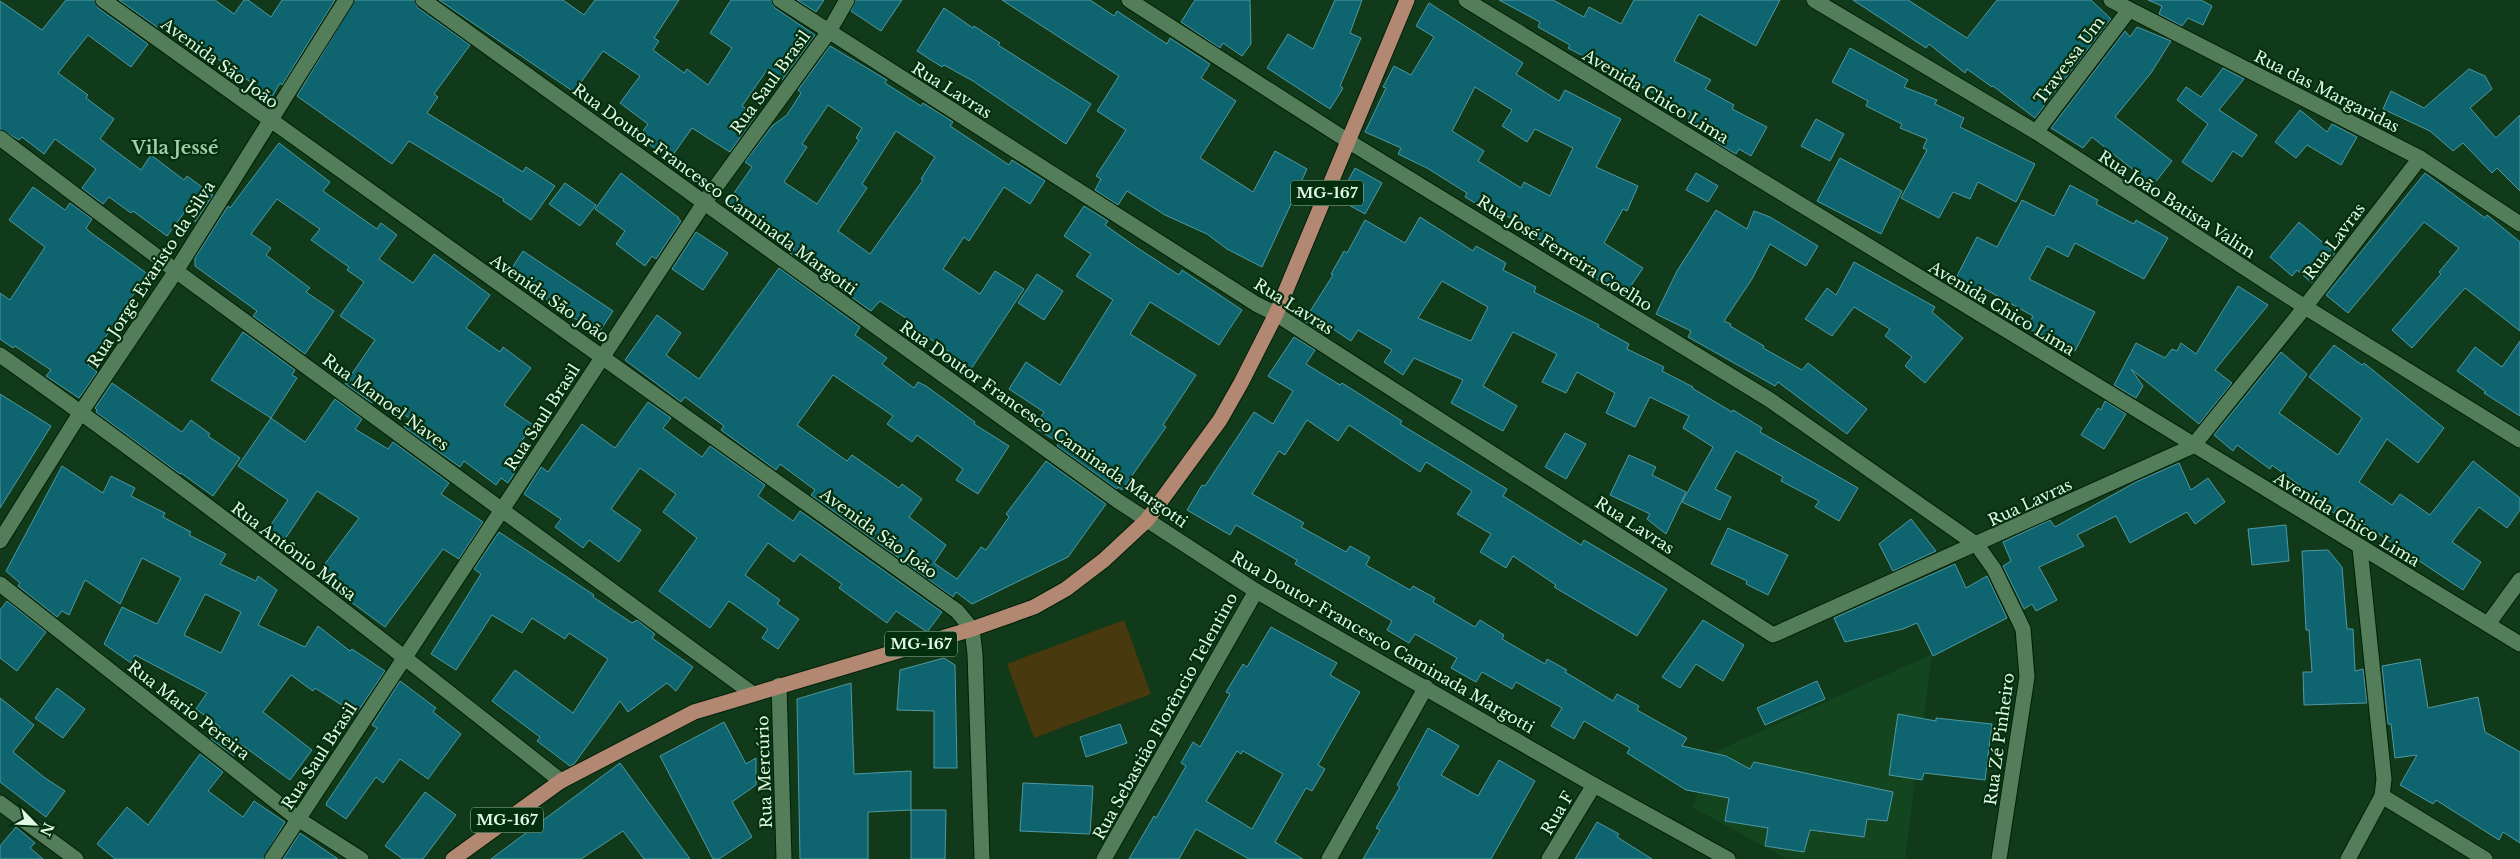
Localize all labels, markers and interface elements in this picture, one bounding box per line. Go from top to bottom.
street label: Travessa Um [2030,12,2108,108]
street label: Avenida São João [156,13,283,112]
street label: Rua Saul Brasil [726,26,814,138]
street label: Avenida Chico Lima [1579,44,1733,148]
street label: Rua das Margaridas [2251,46,2403,136]
street label: Rua Lavras [908,58,996,122]
street label: Rua Doutor Francesco Caminada Margotti [569,79,862,299]
district label: Vila Jessé [130,137,219,159]
street label: Rua João Batista Valim [2095,146,2259,262]
street label: Rua Jorge Evaristo da Silva [83,177,219,371]
road number: MG-167 [1291,180,1363,206]
street label: Rua José Ferreira Coelho [1474,191,1656,315]
street label: Rua Lavras [2299,199,2369,283]
street label: Avenida São João [486,249,613,346]
street label: Avenida Chico Lima [1925,256,2079,360]
street label: Rua Lavras [1250,274,1338,338]
street label: Rua Doutor Francesco Caminada Margotti [896,316,1192,532]
street label: Rua Manoel Naves [319,349,453,455]
street label: Rua Saul Brasil [500,360,584,474]
street label: Avenida Chico Lima [2270,467,2424,571]
street label: Rua Lavras [1985,474,2075,530]
street label: Avenida São João [815,483,942,582]
street label: Rua Lavras [1592,492,1678,558]
street label: Rua Antônio Musa [228,497,361,605]
street label: Rua Doutor Francesco Caminada Margotti [1228,547,1539,738]
street label: Rua Sebastião Florêncio Telentino [1089,589,1241,843]
road number: MG-167 [885,632,957,656]
street label: Rua Mario Pereira [124,656,254,764]
street label: Rua Zé Pinheiro [1980,671,2018,807]
street label: Rua Saul Brasil [277,699,361,813]
street label: Rua Mercúrio [752,715,776,829]
street label: Rua F [1536,787,1578,838]
north arrow [10,799,60,849]
road number: MG-167 [471,808,543,832]
text: N [36,820,58,839]

